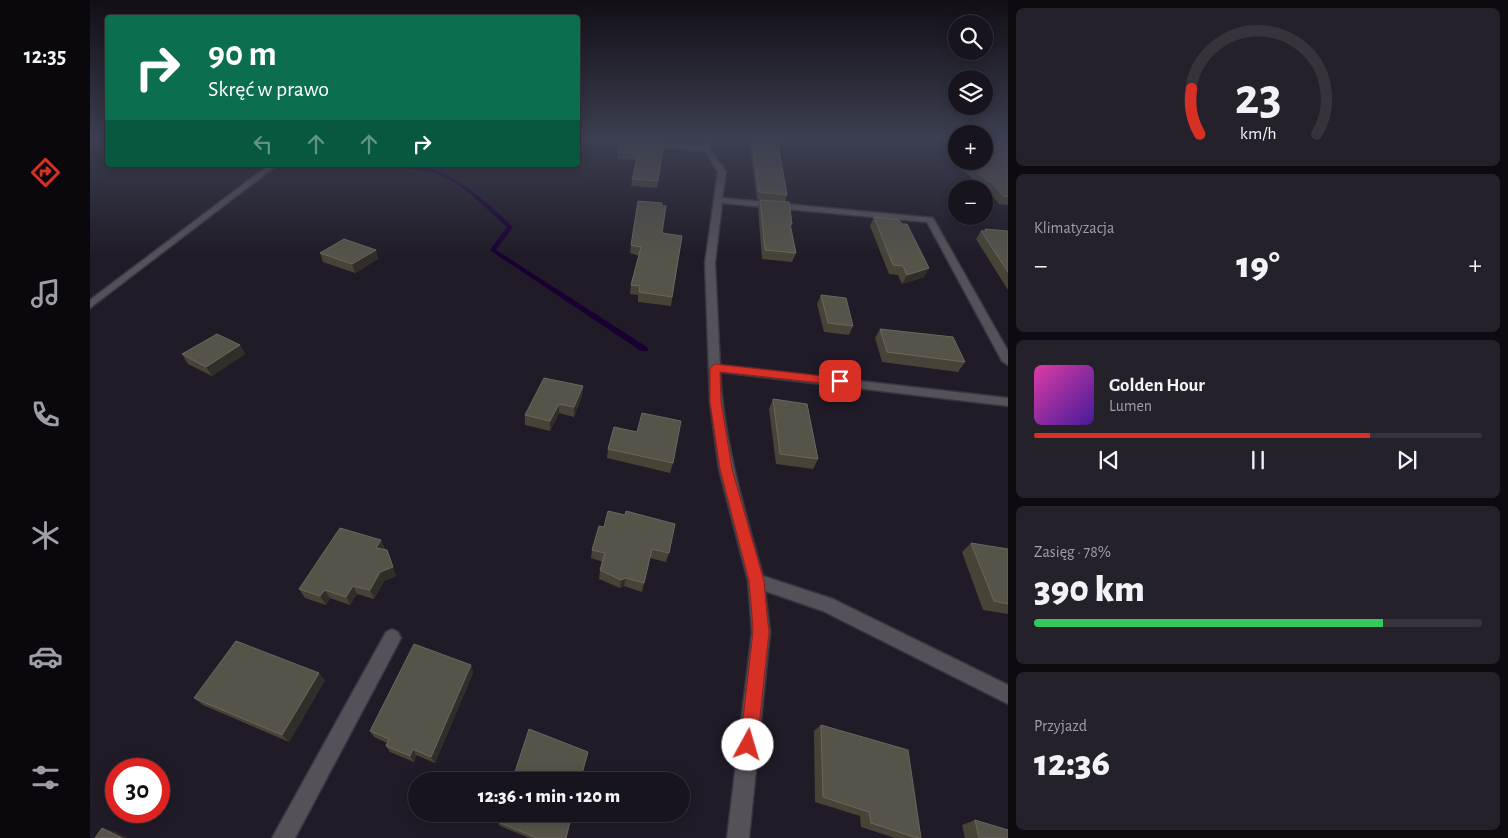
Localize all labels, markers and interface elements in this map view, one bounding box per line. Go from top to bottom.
map controls [948,15,993,225]
button: search [948,15,993,60]
icon: right [125,35,190,100]
text: 90 m [208,37,277,72]
text: 12:35 [24,45,66,67]
button: layers [948,70,993,115]
text: 23 [1235,71,1281,123]
text: Skręć w prawo [208,78,329,100]
button: + [948,125,993,170]
text: km/h [1240,125,1276,143]
icon: left [249,130,277,158]
icon: ahead [302,130,330,158]
icon: ahead [355,130,383,158]
icon: right [408,130,436,158]
icon: directions [28,155,63,190]
button: − [948,180,993,225]
text: Klimatyzacja [1034,220,1114,236]
text: 19° [1236,247,1280,285]
text: − [1034,252,1047,280]
text: + [1469,252,1482,280]
icon: music [28,276,63,311]
pin [819,360,861,402]
icon: arrive [826,367,854,395]
text: Golden Hour [1109,376,1205,395]
icon: phone [28,397,63,432]
text: Lumen [1109,398,1152,414]
icon: previous [1095,446,1123,474]
icon: pause [1244,446,1272,474]
icon: next [1393,446,1421,474]
icon: climate [28,518,63,553]
text: Zasięg · 78% [1034,544,1111,560]
text: 390 km [1034,571,1145,609]
icon: car [28,639,63,674]
position arrow [721,718,773,770]
text: Przyjazd [1034,718,1087,734]
text: 12:36 [1034,745,1110,783]
speed limit sign: 30 [105,758,170,823]
icon: filters [28,760,63,795]
text: 12:36 · 1 min · 120 m [478,787,620,806]

